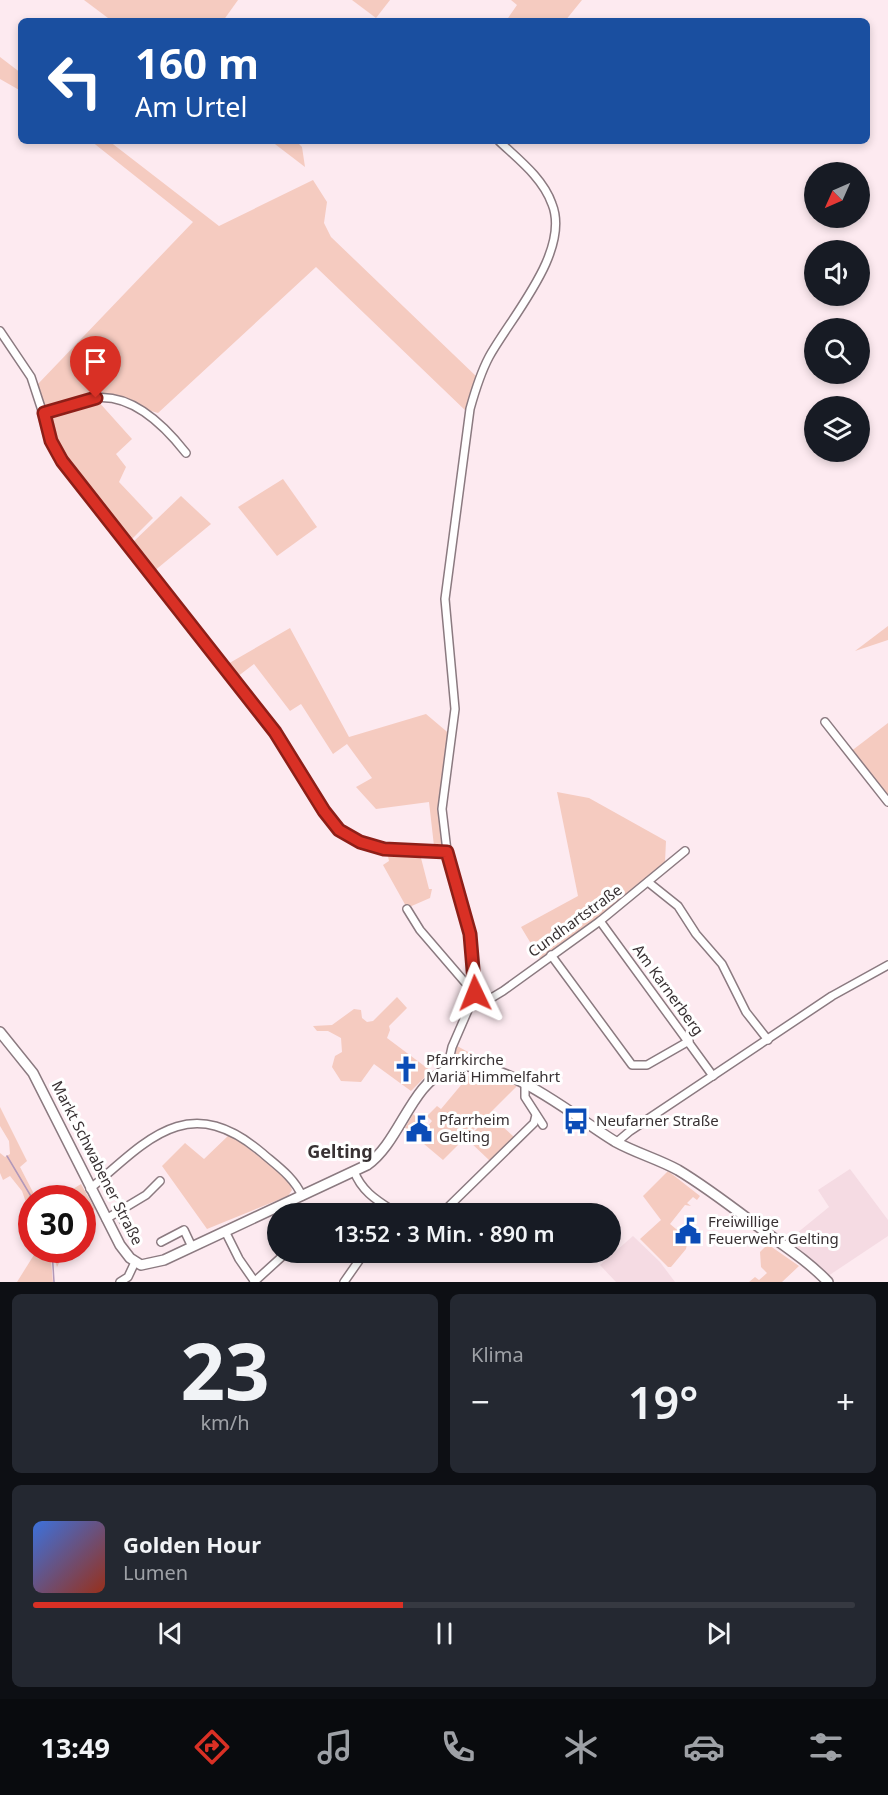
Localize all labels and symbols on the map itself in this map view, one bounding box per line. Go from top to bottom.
north arrow [804,162,870,228]
pin [70,336,121,398]
street label: Cundhartstraße [523,879,625,961]
street label: Am Karnerberg [629,940,709,1039]
position arrow [443,961,507,1025]
place label: Pfarrkirche Mariä Himmelfahrt [426,1049,561,1086]
church icon: Pfarrkirche Mariä Himmelfahrt [391,1054,421,1084]
street label: Markt Schwabener Straße [48,1077,148,1248]
bus stop icon: Neufarner Straße [561,1106,591,1136]
place label: Pfarrheim Gelting [439,1109,510,1146]
place label: Neufarner Straße [596,1110,719,1130]
public building icon: Pfarrheim Gelting [404,1114,434,1144]
district label: Gelting [307,1139,373,1163]
speed limit sign: 30 [18,1185,96,1263]
place label: Freiwillige Feuerwehr Gelting [708,1211,839,1248]
public building icon: Freiwillige Feuerwehr Gelting [673,1216,703,1246]

